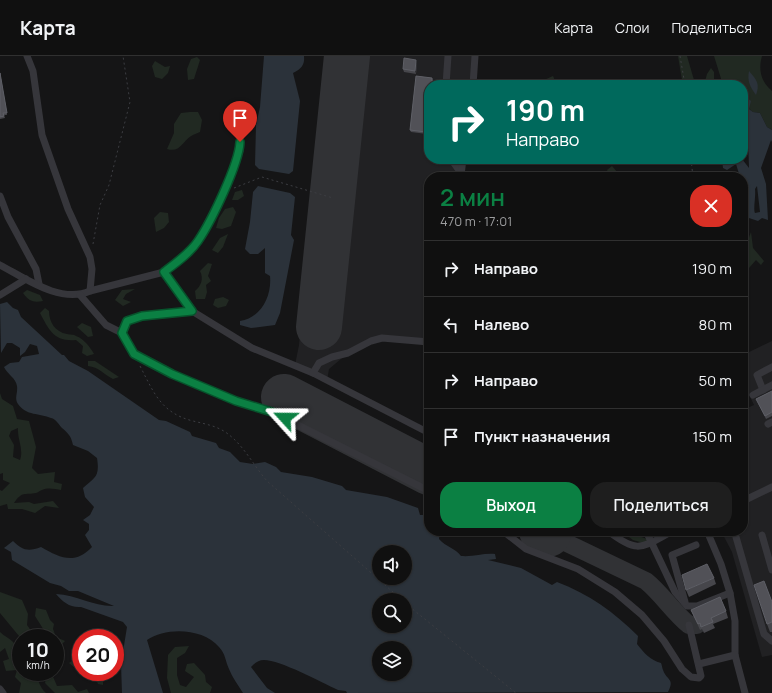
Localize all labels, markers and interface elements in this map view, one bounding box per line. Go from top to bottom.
text: Карта [20,15,76,41]
text: Карта [554,18,593,37]
text: Слои [615,18,649,37]
text: Поделиться [671,18,752,37]
text: 190 m [506,91,585,129]
icon: right [440,96,492,148]
pin [223,101,257,142]
icon: arrive [229,107,251,129]
text: Направо [506,127,580,151]
text: 2 мин [440,180,505,213]
button: close [690,185,732,227]
text: 470 m · 17:01 [440,212,512,230]
icon: right [440,258,462,280]
text: Направо [474,258,538,279]
text: 190 m [692,258,732,279]
icon: left [440,314,462,336]
text: Налево [474,314,529,335]
text: 80 m [698,314,732,335]
icon: right [440,370,462,392]
text: Направо [474,370,538,391]
text: 50 m [698,370,732,391]
position arrow [264,397,306,439]
icon: arrive [440,426,462,448]
text: Пункт назначения [474,426,610,447]
text: 150 m [693,426,732,447]
button: Выход [440,482,582,528]
button: Поделиться [590,482,732,528]
map controls [372,545,412,681]
button: sound [372,545,412,585]
button: search [372,593,412,633]
speed limit sign: 20 [72,629,124,681]
text: 10 [27,636,49,663]
button: layers [372,641,412,681]
text: km/h [26,658,50,672]

